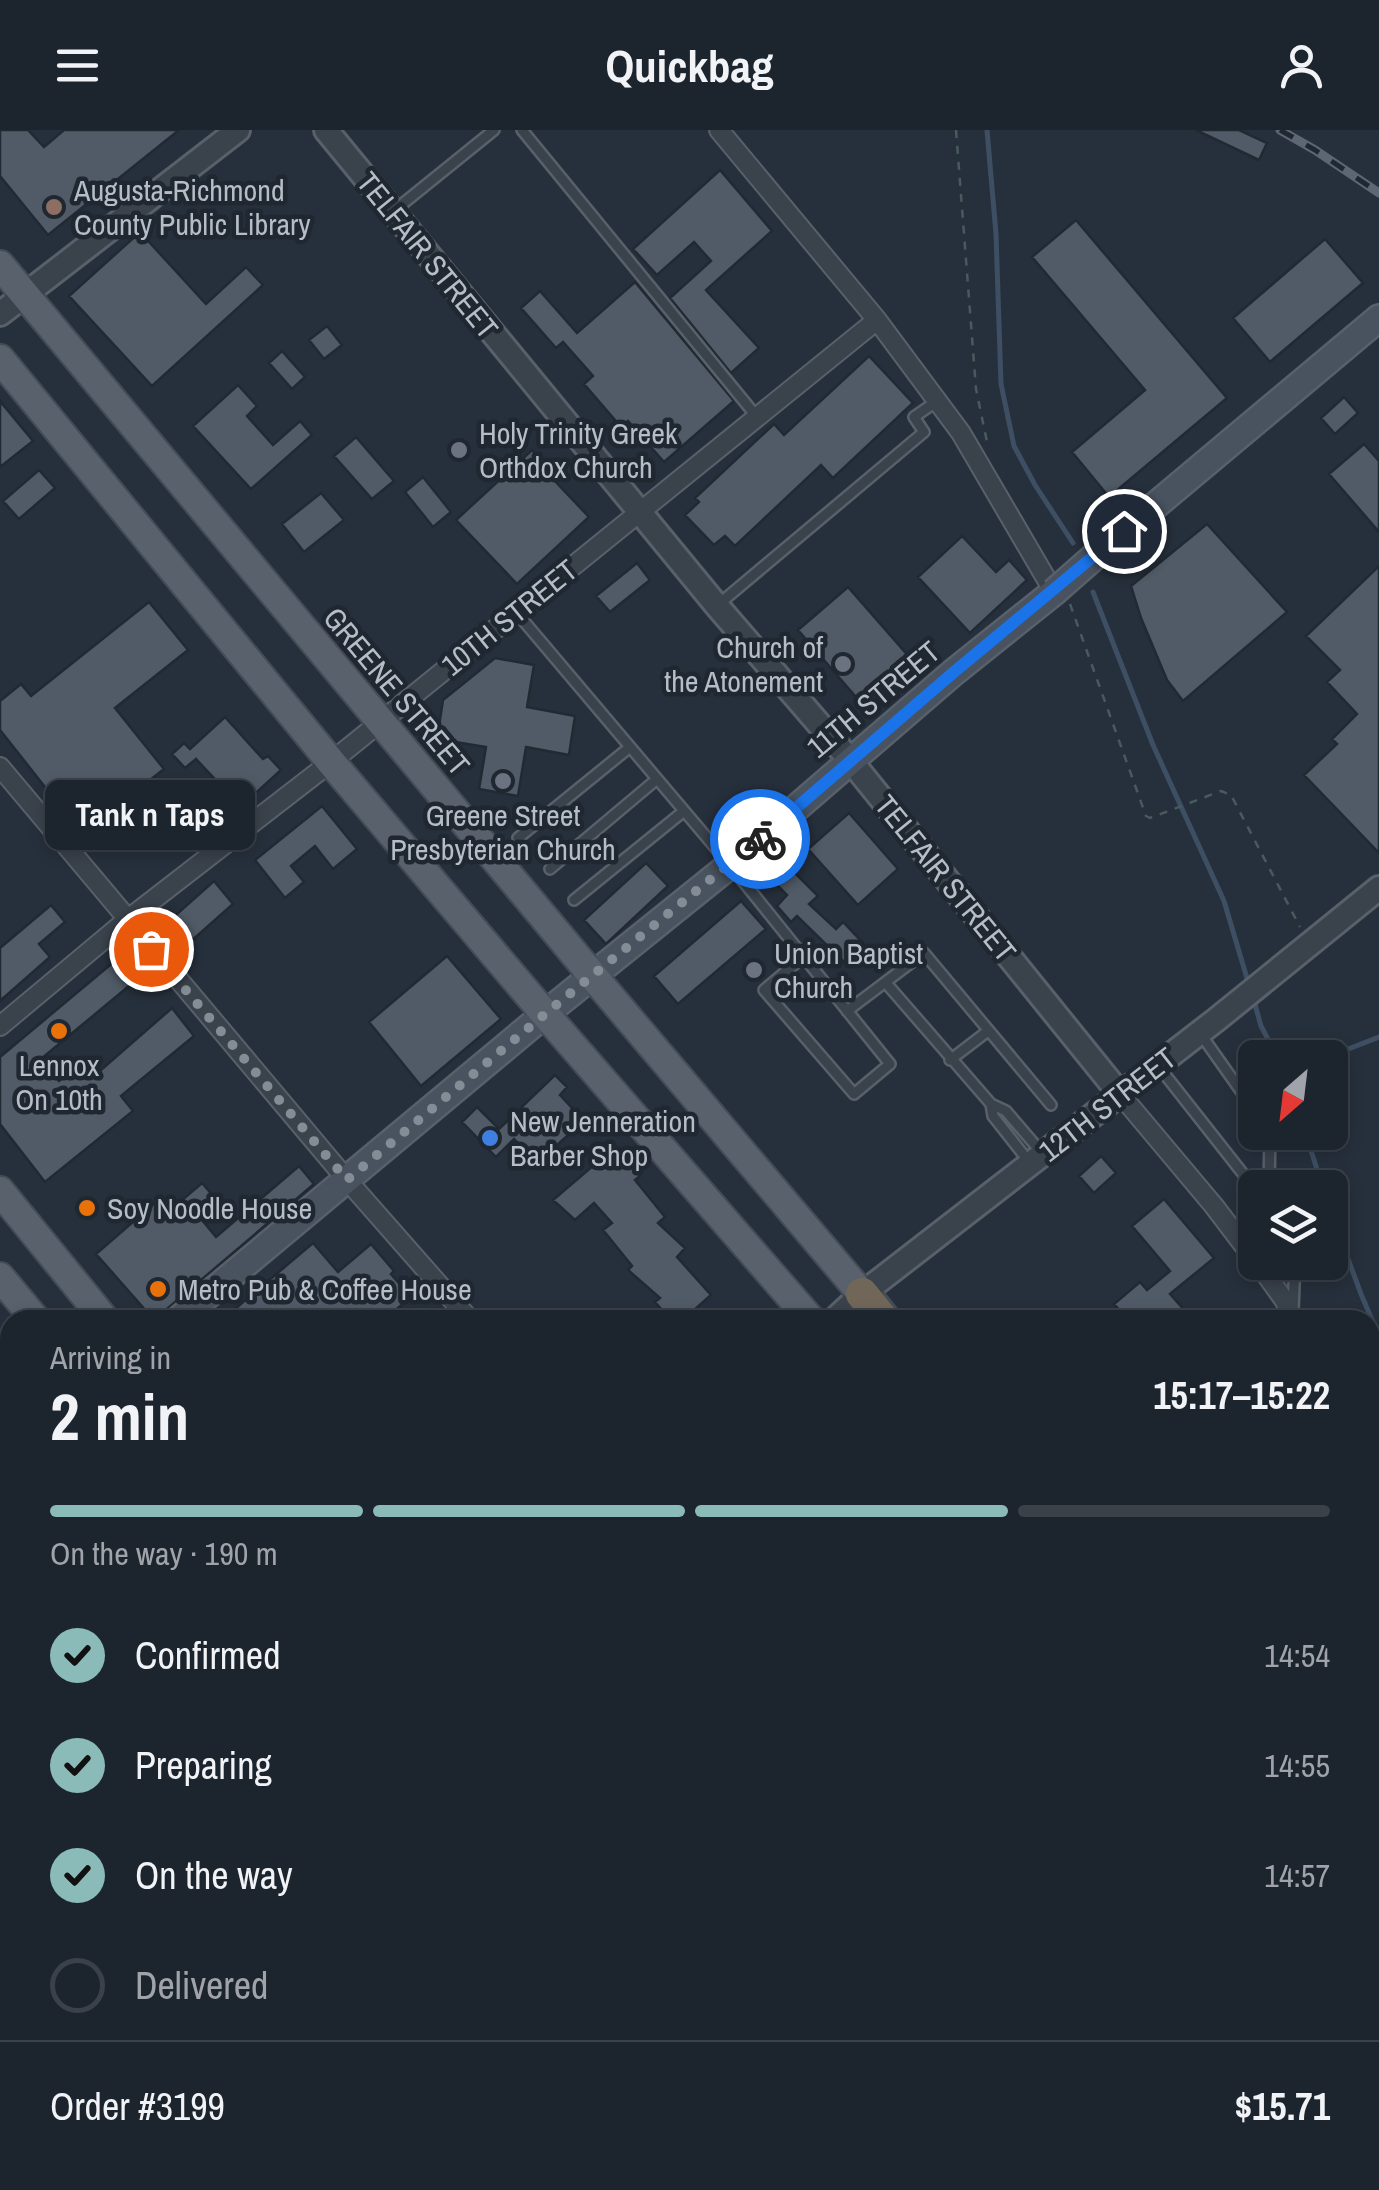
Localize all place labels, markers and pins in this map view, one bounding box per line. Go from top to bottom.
place label: Augusta-Richmond County Public Library [73,170,311,244]
marker: Augusta-Richmond County Public Library [43,196,65,218]
place label: Holy Trinity Greek Orthdox Church [479,413,678,487]
marker: Holy Trinity Greek Orthdox Church [448,439,470,461]
pin [1082,489,1167,574]
place label: Church of the Atonement [664,627,823,701]
marker: Church of the Atonement [832,653,854,675]
marker: Greene Street Presbyterian Church [492,770,514,792]
callout: Tank n Taps [46,779,256,849]
place label: Greene Street Presbyterian Church [390,795,616,869]
pin [109,907,194,992]
place label: Union Baptist Church [774,933,923,1007]
marker: Union Baptist Church [743,959,765,981]
marker: Lennox On 10th [48,1020,70,1042]
place label: Lennox On 10th [15,1045,103,1119]
place label: New Jenneration Barber Shop [510,1101,696,1175]
marker: New Jenneration Barber Shop [479,1127,501,1149]
place label: Soy Noodle House [107,1188,312,1228]
marker: Soy Noodle House [76,1197,98,1219]
place label: Metro Pub & Coffee House [178,1269,472,1309]
marker: Metro Pub & Coffee House [147,1278,169,1300]

